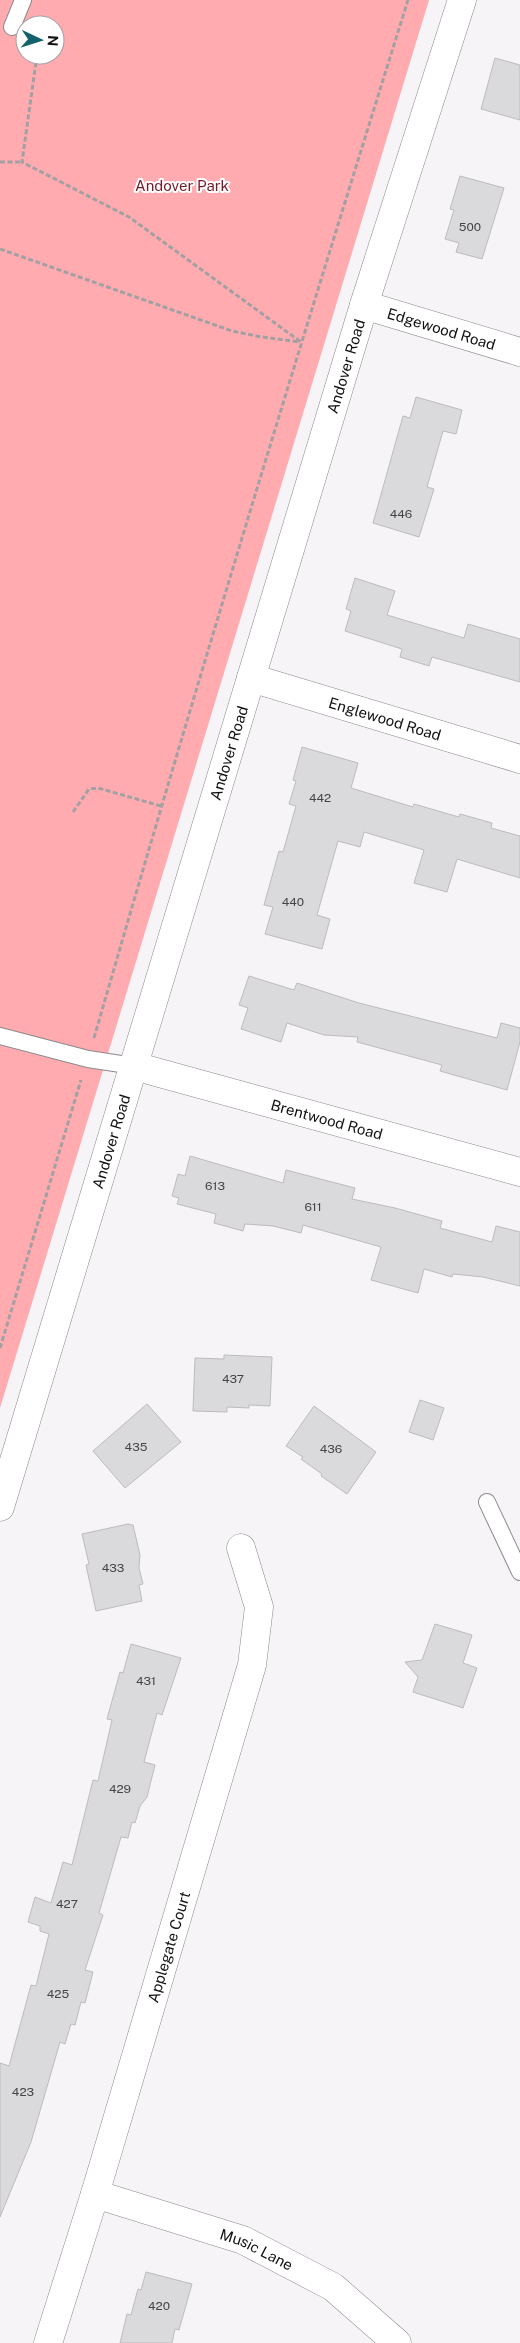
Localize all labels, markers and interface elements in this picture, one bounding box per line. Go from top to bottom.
north arrow [15,15,65,65]
text: N [45,35,61,47]
park label: Andover Park [135,177,229,194]
house number: 500 [459,220,481,234]
street label: Edgewood Road [385,304,498,353]
street label: Andover Road [323,317,368,415]
house number: 446 [390,507,412,521]
street label: Englewood Road [327,693,443,743]
street label: Andover Road [206,704,251,802]
house number: 442 [309,791,331,805]
house number: 440 [282,895,304,909]
street label: Andover Road [88,1092,133,1191]
street label: Brentwood Road [269,1096,385,1142]
house number: 613 [205,1179,225,1193]
house number: 611 [304,1200,322,1214]
house number: 437 [222,1372,244,1386]
house number: 435 [125,1440,148,1454]
house number: 436 [320,1442,342,1456]
house number: 433 [102,1561,124,1575]
house number: 431 [136,1674,156,1688]
house number: 429 [109,1782,131,1796]
street label: Applegate Court [144,1889,193,2004]
house number: 427 [56,1897,78,1911]
house number: 425 [47,1987,69,2001]
house number: 423 [12,2085,34,2099]
street label: Music Lane [218,2225,296,2273]
house number: 420 [148,2299,170,2313]

